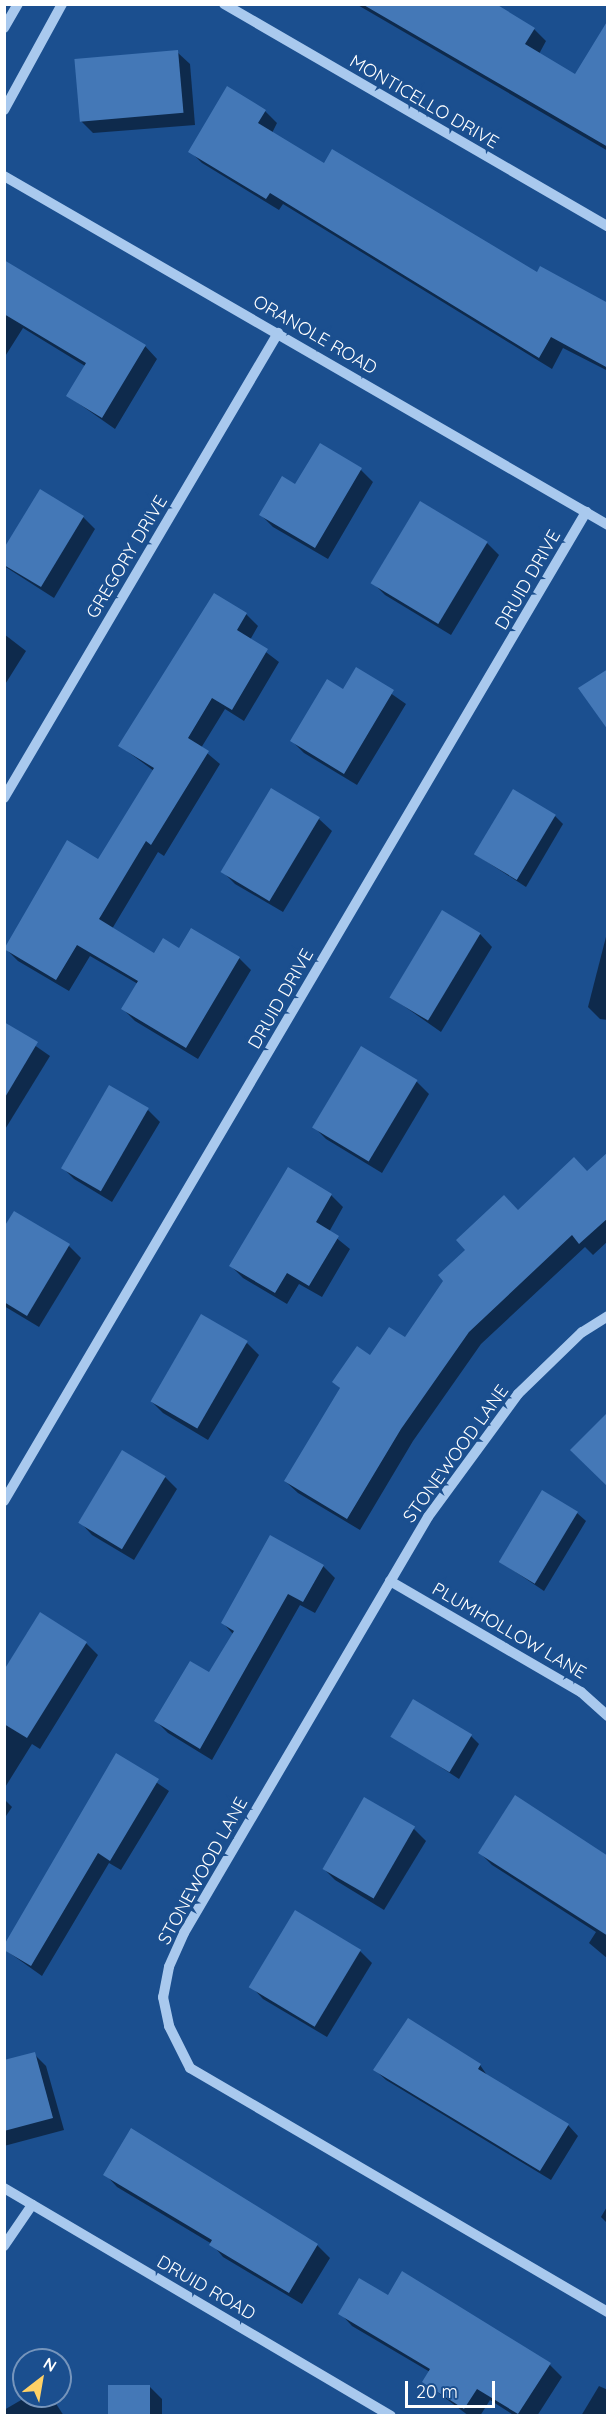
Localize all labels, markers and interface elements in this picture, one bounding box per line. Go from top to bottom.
street label: MONTICELLO DRIVE [346,51,502,153]
street label: ORANOLE ROAD [249,291,381,379]
street label: GREGORY DRIVE [82,492,172,622]
street label: DRUID DRIVE [491,526,565,634]
street label: DRUID DRIVE [244,945,318,1053]
street label: STONEWOOD LANE [399,1381,513,1527]
street label: PLUMHOLLOW LANE [428,1578,590,1684]
street label: STONEWOOD LANE [154,1794,252,1948]
street label: DRUID ROAD [153,2251,259,2325]
north arrow [12,2348,72,2408]
text: N [40,2353,60,2376]
scale bar [408,2369,498,2407]
text: 20 m [416,2380,458,2403]

